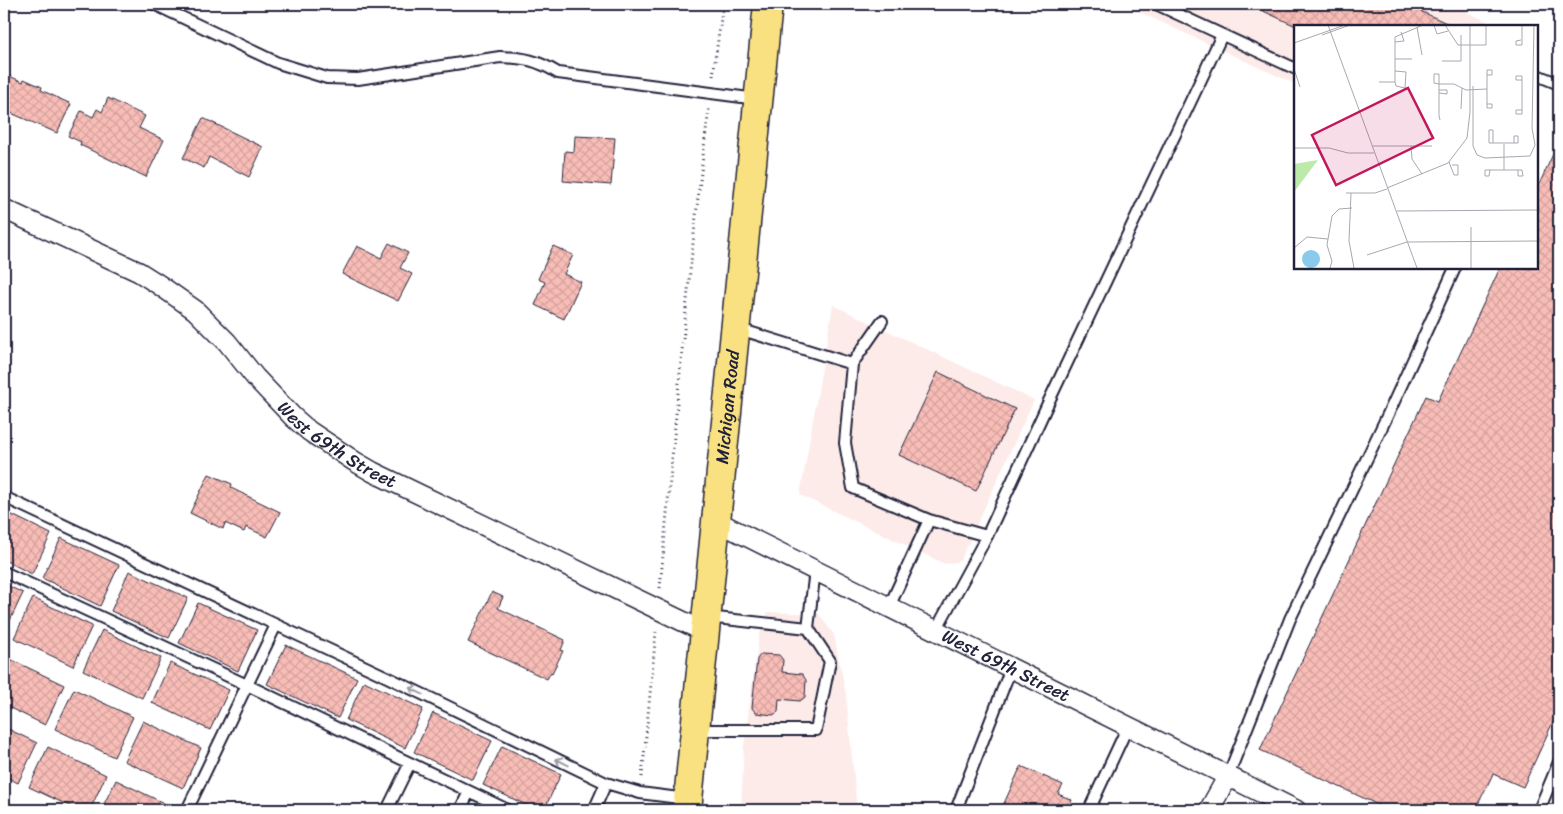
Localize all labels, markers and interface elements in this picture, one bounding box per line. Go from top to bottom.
inset map [1294,25,1538,269]
street label: Michigan Road [706,347,749,465]
street label: West 69th Street [269,393,402,497]
street label: West 69th Street [936,620,1076,711]
one-way arrow [409,686,424,695]
one-way arrow [555,756,570,766]

